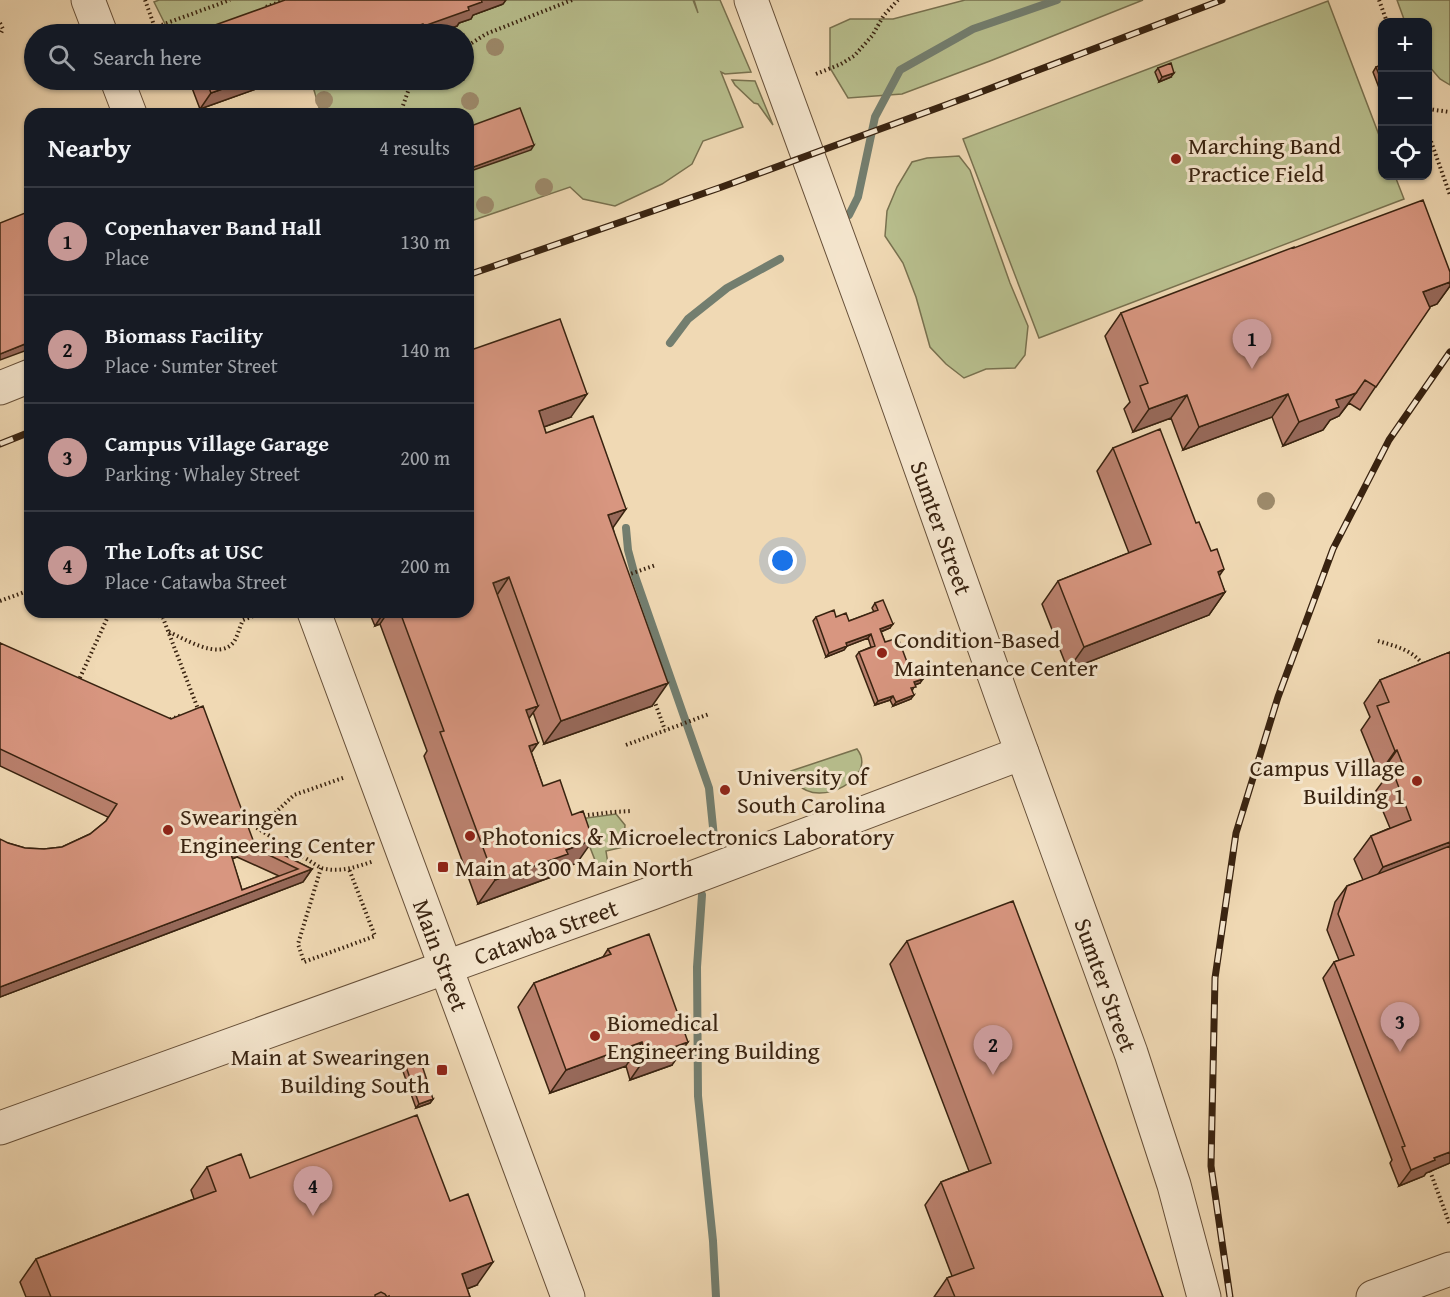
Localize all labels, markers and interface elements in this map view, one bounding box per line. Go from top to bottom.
map controls [1378,18,1432,180]
button: + [1378,18,1432,72]
search box [24,24,474,90]
icon: search [45,41,78,74]
text: Search here [93,41,202,73]
button: − [1378,72,1432,126]
button: locate [1378,126,1432,180]
text: Nearby [48,128,131,167]
place label: Marching Band Practice Field [1188,128,1341,191]
text: 4 results [379,133,450,162]
marker: Marching Band Practice Field [1169,152,1183,166]
text: Copenhaver Band Hall [105,211,321,243]
text: 1 [62,227,73,256]
text: 130 m [400,227,450,256]
text: Place [105,243,149,272]
text: Biomass Facility [105,319,263,351]
pin: 1 [1232,320,1272,369]
text: 2 [62,335,73,364]
text: 140 m [400,335,450,364]
text: Place · Sumter Street [105,351,278,380]
text: Campus Village Garage [105,427,329,459]
text: 3 [62,443,73,472]
text: 200 m [400,443,450,472]
street label: Sumter Street [902,456,982,600]
text: Parking · Whaley Street [105,459,300,488]
text: The Lofts at USC [105,535,263,567]
your location [768,546,797,575]
text: 4 [62,551,73,580]
text: 200 m [400,551,450,580]
text: Place · Catawba Street [105,567,287,596]
place label: Condition-Based Maintenance Center [894,622,1098,685]
marker: Condition-Based Maintenance Center [875,646,889,660]
place label: Campus Village Building 1 [1250,750,1405,813]
place label: University of South Carolina [737,759,886,822]
marker: Campus Village Building 1 [1410,774,1424,788]
marker: University of South Carolina [718,783,732,797]
place label: Swearingen Engineering Center [180,799,375,862]
place label: Photonics & Microelectronics Laboratory [482,819,894,854]
marker: Swearingen Engineering Center [161,823,175,837]
marker: Photonics & Microelectronics Laboratory [463,829,477,843]
place label: Main at 300 Main North [455,850,693,885]
marker: Main at 300 Main North [436,860,450,874]
street label: Catawba Street [469,889,623,973]
street label: Main Street [404,894,478,1017]
street label: Sumter Street [1066,913,1147,1057]
pin: 3 [1380,1002,1420,1052]
place label: Biomedical Engineering Building [607,1005,820,1068]
pin: 2 [974,1026,1012,1075]
marker: Biomedical Engineering Building [588,1029,602,1043]
place label: Main at Swearingen Building South [231,1039,431,1102]
marker: Main at Swearingen Building South [435,1063,449,1077]
pin: 4 [294,1166,332,1216]

